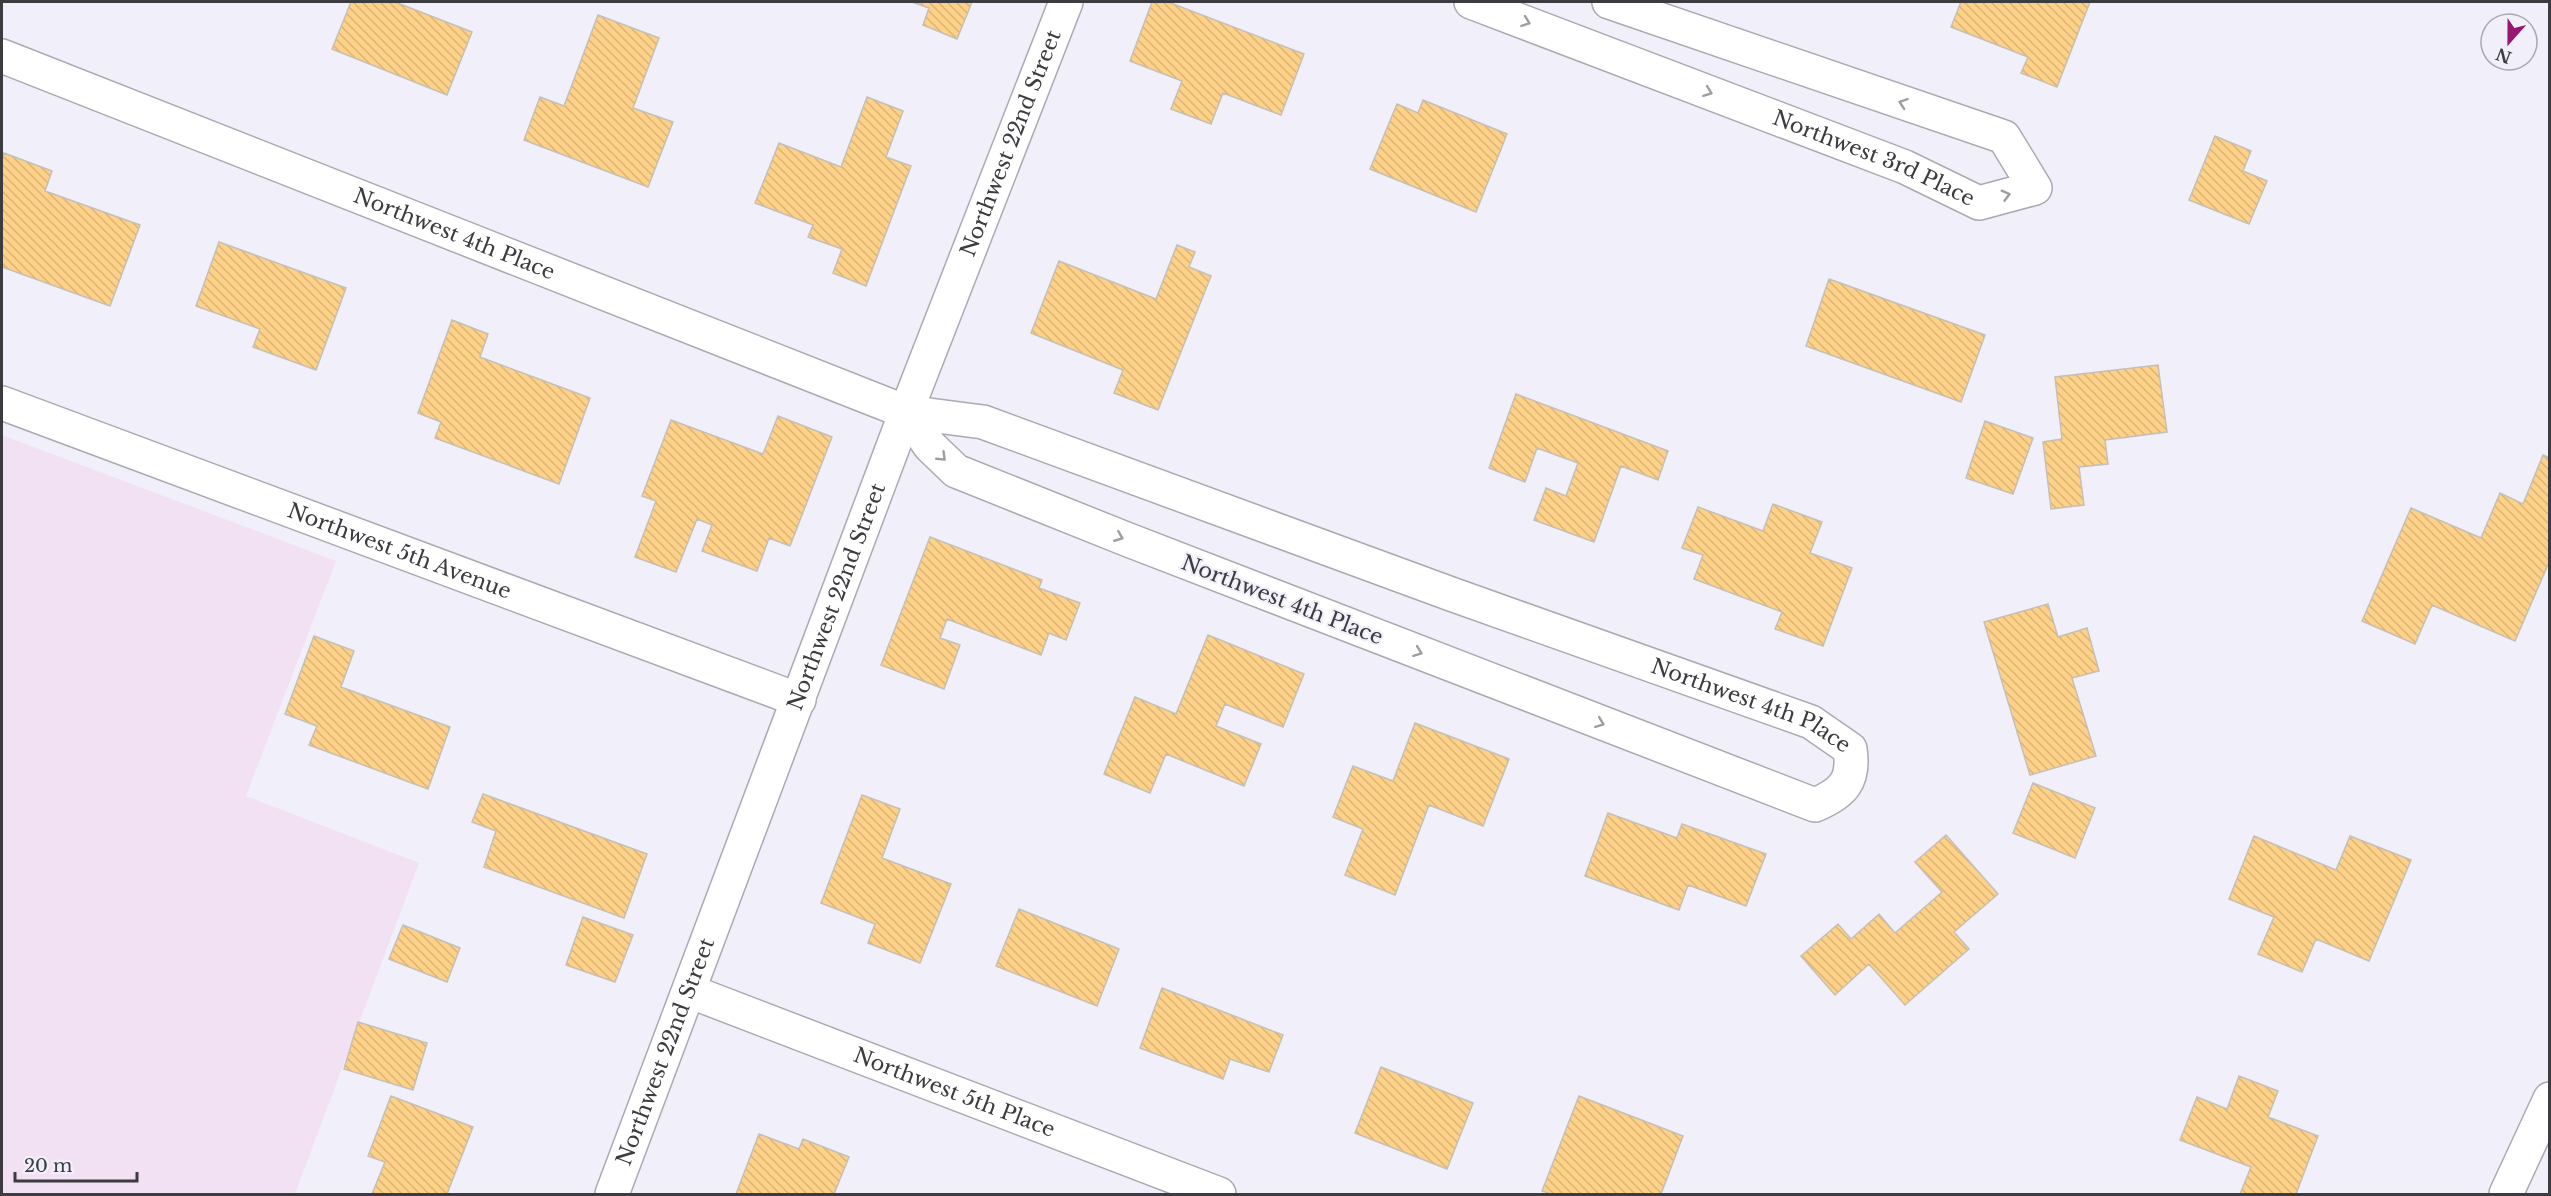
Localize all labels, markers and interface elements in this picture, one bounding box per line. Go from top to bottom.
north arrow [2479,12,2539,72]
one-way arrow [1520,15,1531,28]
street label: Northwest 22nd Street [955,26,1067,260]
text: N [2493,44,2514,68]
one-way arrow [1702,84,1713,97]
one-way arrow [1898,98,1909,110]
street label: Northwest 3rd Place [1769,105,1979,212]
street label: Northwest 4th Place [350,183,559,285]
one-way arrow [2001,190,2011,203]
one-way arrow [935,450,946,461]
street label: Northwest 22nd Street [782,479,891,714]
street label: Northwest 5th Avenue [284,498,515,605]
one-way arrow [1113,530,1124,542]
street label: Northwest 4th Place [1177,550,1387,650]
one-way arrow [1413,645,1423,658]
street label: Northwest 4th Place [1647,653,1856,758]
one-way arrow [1595,715,1605,728]
street label: Northwest 22nd Street [611,934,720,1169]
street label: Northwest 5th Place [850,1042,1059,1143]
scale bar [15,1145,136,1183]
text: 20 m [24,1155,72,1177]

